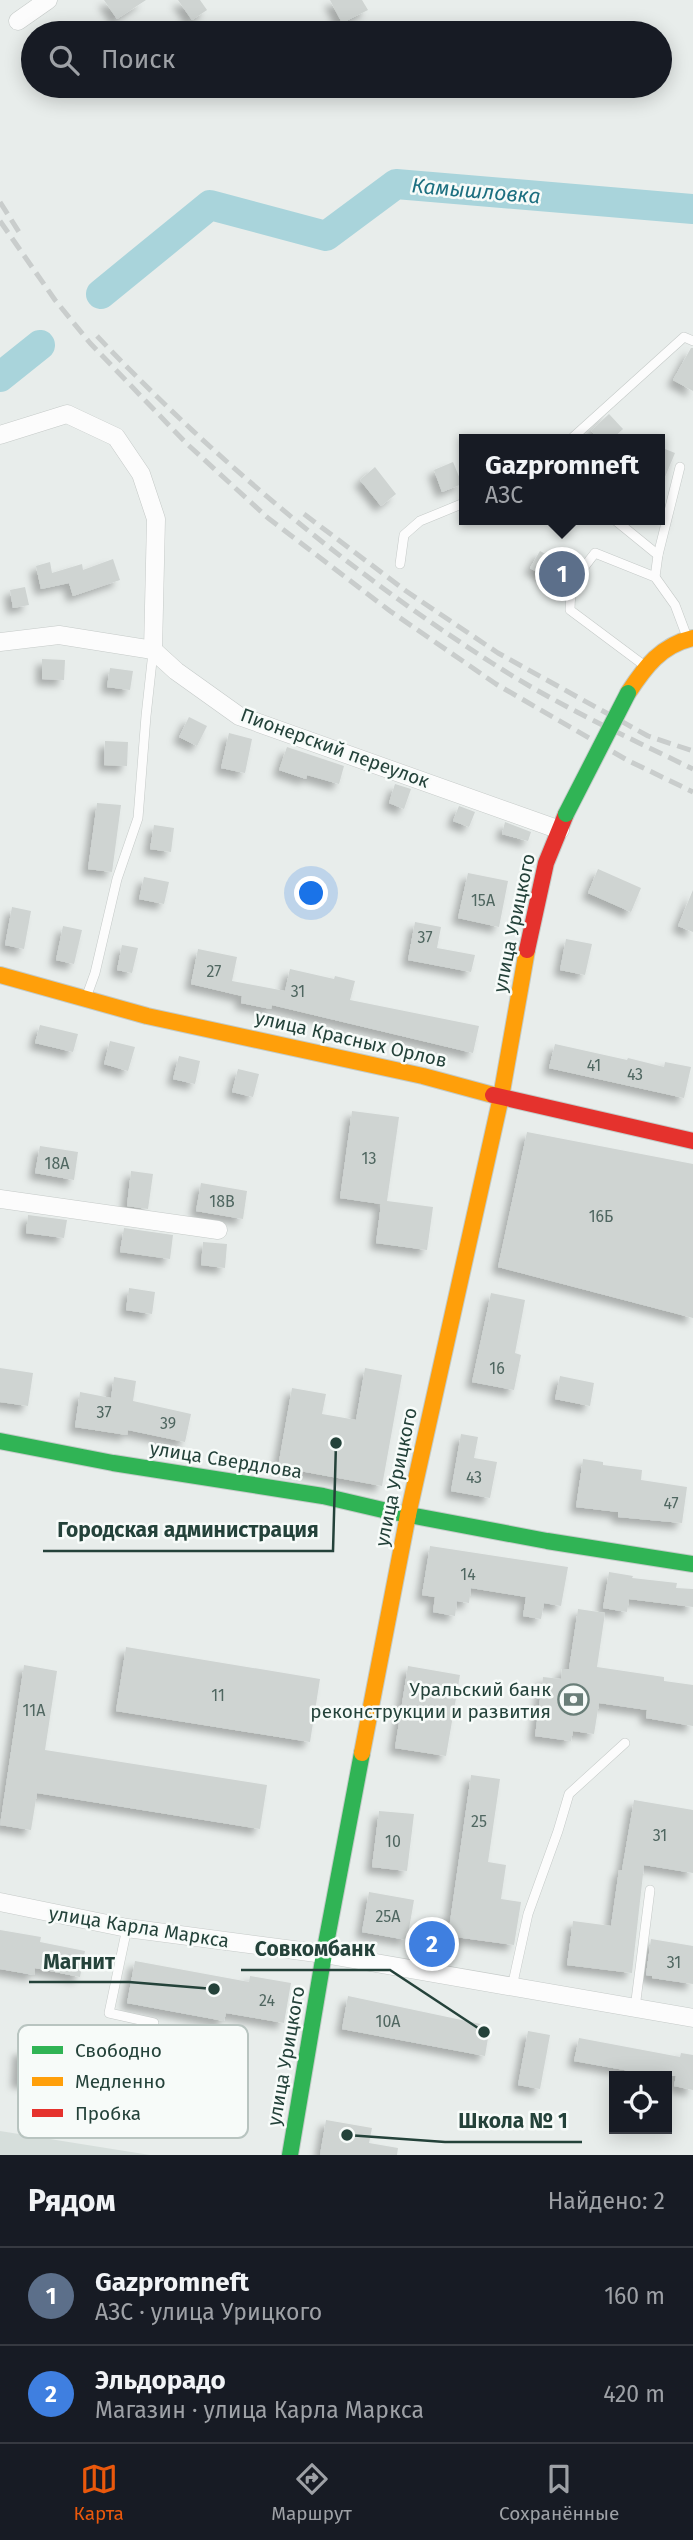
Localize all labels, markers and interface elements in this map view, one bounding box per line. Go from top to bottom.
search box [21,21,672,98]
icon: search [45,41,83,79]
text: Поиск [101,44,175,75]
water label: Камышловка [410,172,542,210]
popup [459,434,665,525]
text: Gazpromneft [485,450,639,481]
text: АЗС [485,481,523,509]
pin: 1 [539,548,585,600]
street label: Пионерский переулок [237,703,433,793]
street label: улица Урицкого [488,851,540,995]
your location [294,876,328,910]
house number: 15А [471,891,496,910]
house number: 37 [417,928,433,947]
house number: 27 [207,962,221,981]
house number: 31 [291,982,305,1001]
street label: улица Красных Орлов [253,1006,449,1072]
house number: 41 [587,1056,601,1075]
house number: 43 [627,1065,643,1084]
house number: 13 [362,1149,376,1168]
house number: 18А [45,1154,70,1173]
house number: 18В [209,1192,235,1211]
house number: 16Б [589,1207,613,1226]
house number: 16 [489,1359,505,1378]
house number: 37 [96,1403,112,1422]
street label: улица Урицкого [370,1405,422,1549]
house number: 39 [160,1414,176,1433]
street label: улица Свердлова [148,1437,304,1483]
house number: 43 [466,1468,482,1487]
house number: 47 [663,1494,679,1513]
callout: Городская администрация [43,1509,333,1551]
text: Городская администрация [57,1517,319,1543]
house number: 14 [460,1565,476,1584]
place label: Уральский банк реконструкции и развития [310,1678,551,1723]
bank icon: Уральский банк реконструкции и развития [557,1683,591,1717]
house number: 11 [211,1686,225,1705]
house number: 11А [23,1701,46,1720]
house number: 25 [471,1812,487,1831]
house number: 31 [653,1826,667,1845]
house number: 10 [385,1832,401,1851]
street label: улица Карла Маркса [47,1901,231,1953]
house number: 25А [375,1907,401,1926]
pin: 2 [409,1918,455,1970]
callout: Совкомбанк [241,1928,390,1970]
text: Совкомбанк [255,1936,376,1962]
callout: Магнит [29,1940,129,1982]
text: Магнит [43,1949,116,1975]
house number: 31 [667,1953,681,1972]
street label: улица Урицкого [262,1984,310,2128]
house number: 24 [259,1991,275,2010]
house number: 10А [375,2012,401,2031]
legend [18,2025,248,2138]
text: Свободно [75,2039,162,2062]
text: Медленно [75,2070,166,2093]
map controls [609,2071,672,2134]
button: locate [609,2071,672,2134]
callout: Школа № 1 [445,2100,582,2142]
text: Пробка [75,2102,141,2125]
text: Школа № 1 [458,2108,568,2134]
text: Рядом [28,2183,116,2219]
text: Найдено: 2 [548,2187,665,2215]
text: Gazpromneft [95,2267,249,2298]
text: 1 [46,2282,56,2310]
text: 160 m [604,2282,665,2310]
text: АЗС · улица Урицкого [95,2298,322,2326]
text: Эльдорадо [95,2365,226,2396]
text: 2 [45,2380,57,2408]
text: 420 m [603,2380,665,2408]
text: Магазин · улица Карла Маркса [95,2396,424,2424]
tab: Карта [74,2460,124,2525]
tab: Маршрут [271,2460,352,2525]
tab: Сохранённые [499,2460,619,2525]

